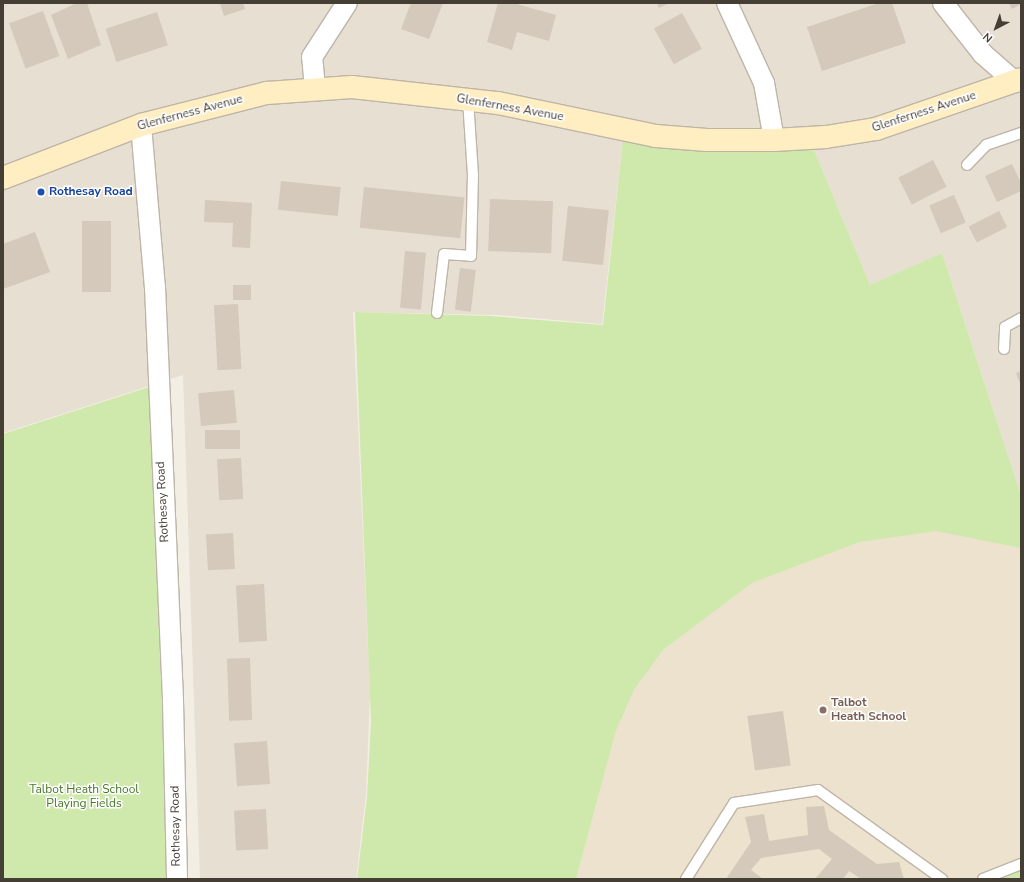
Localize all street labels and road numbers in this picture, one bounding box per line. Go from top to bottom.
street label: Glenferness Avenue [870,88,978,136]
street label: Glenferness Avenue [455,91,565,125]
street label: Glenferness Avenue [136,92,244,134]
street label: Rothesay Road [154,461,172,543]
street label: Rothesay Road [168,785,184,867]

